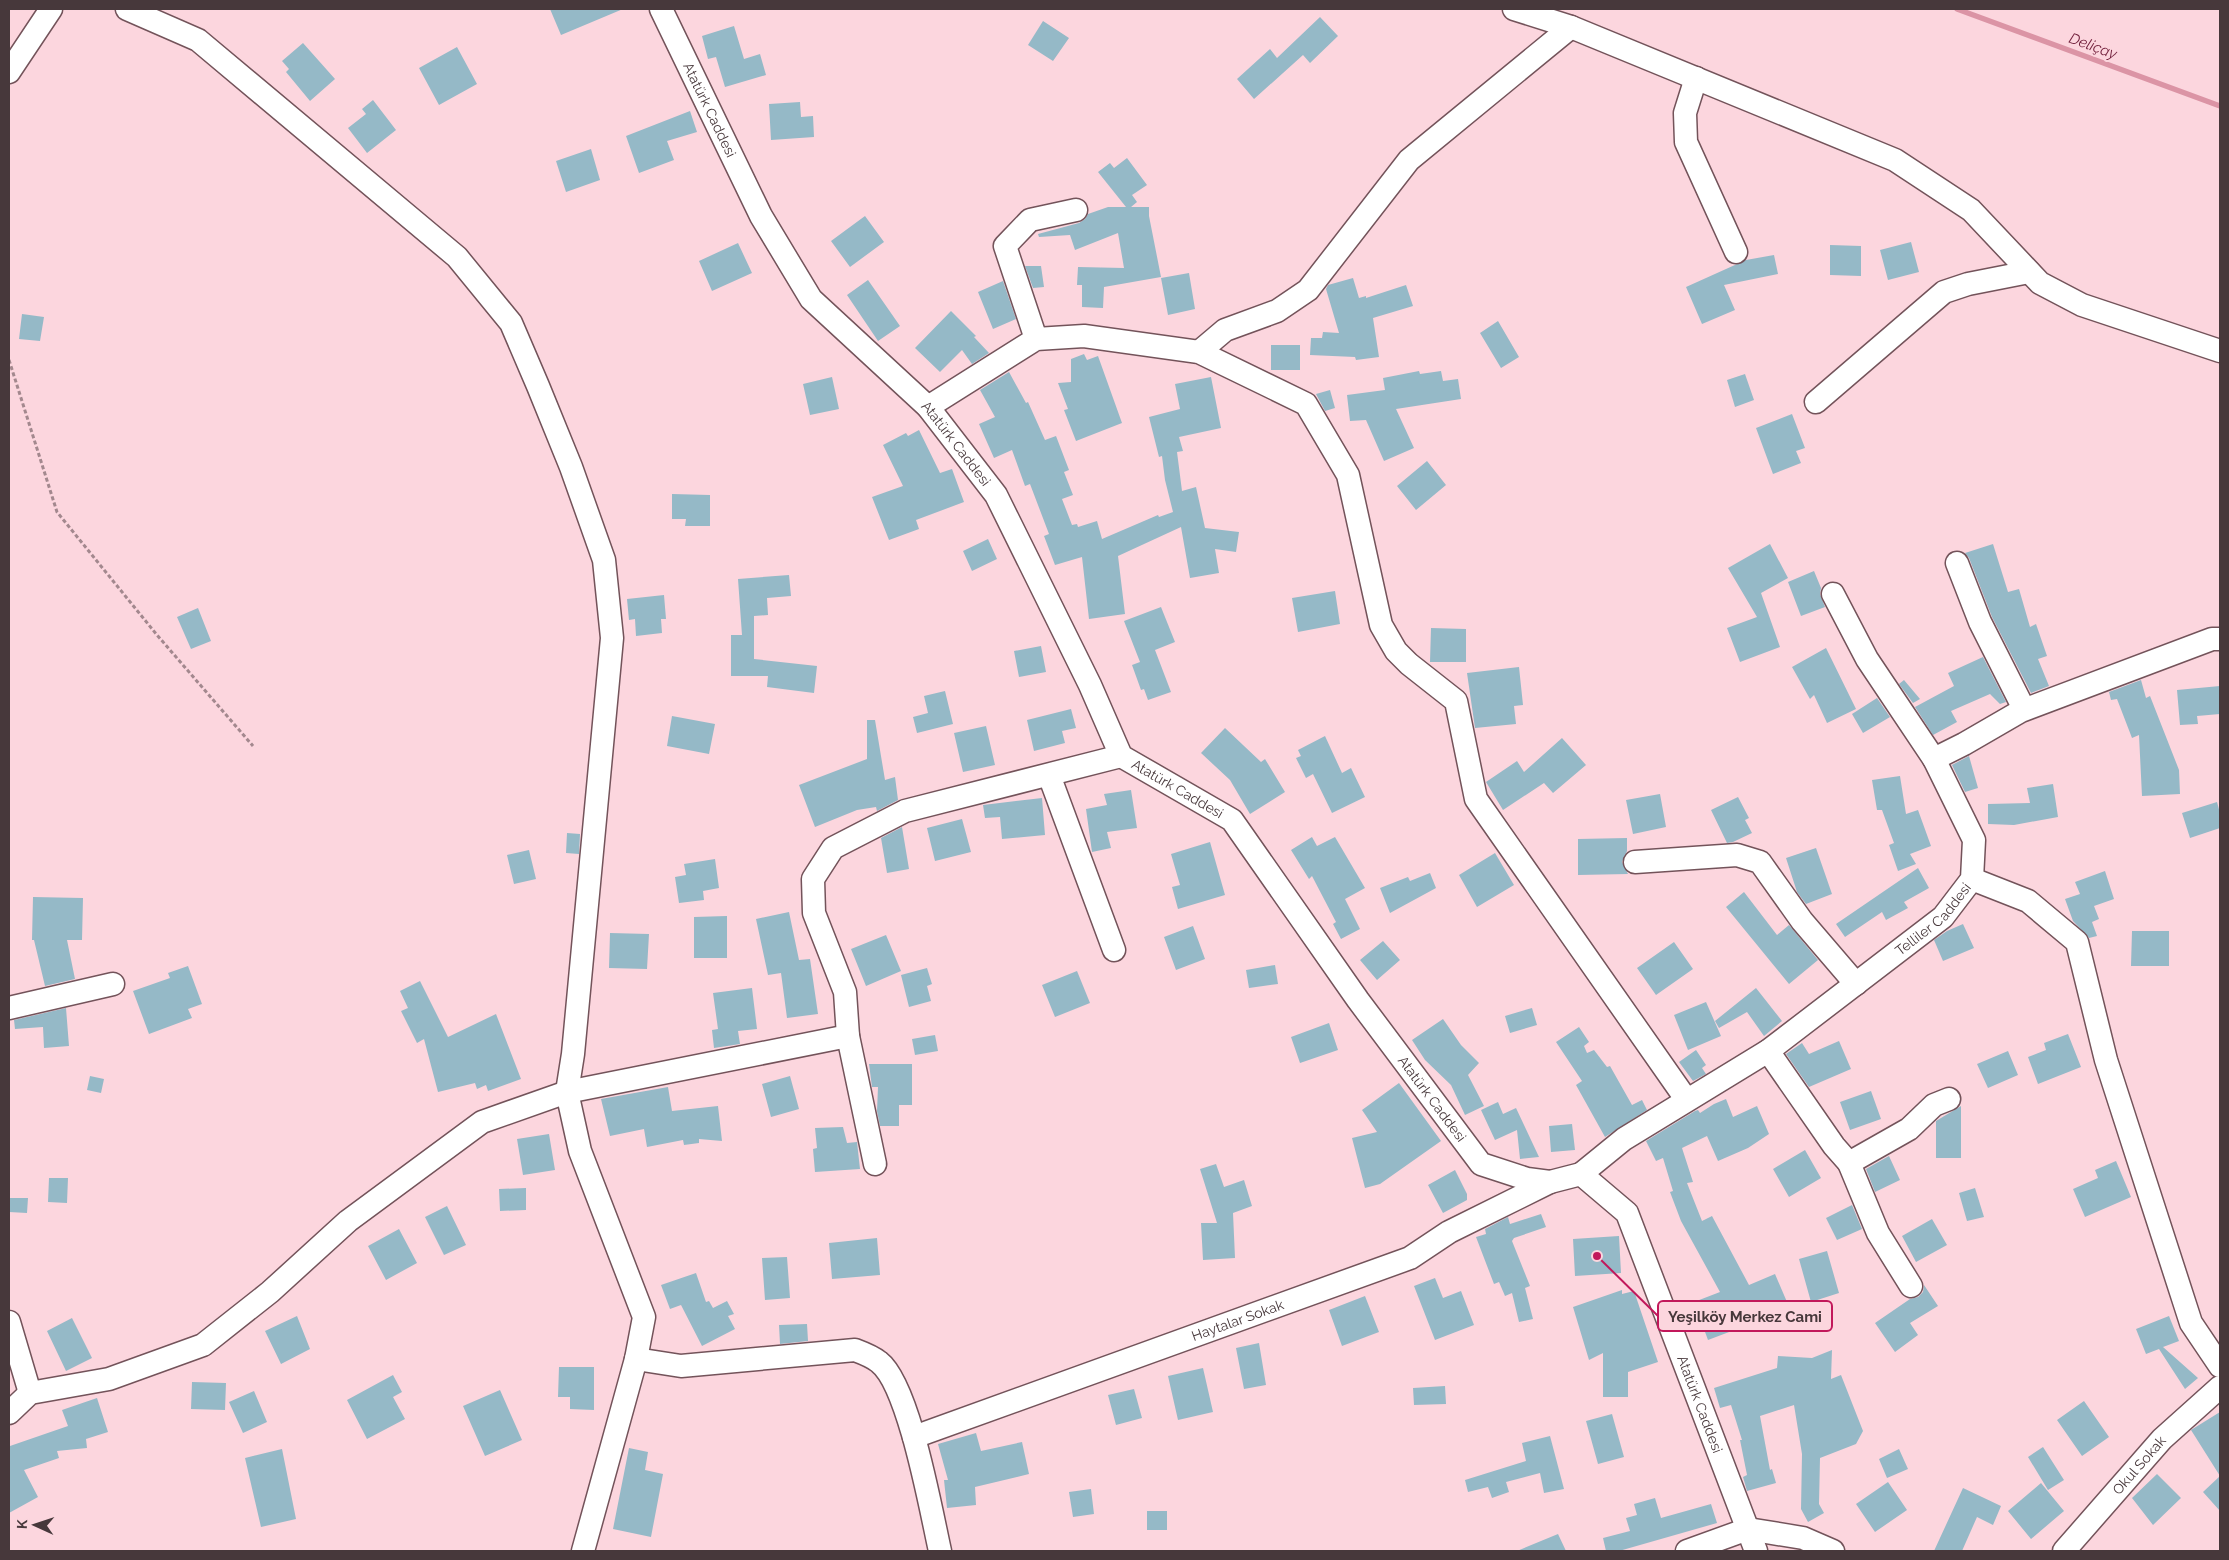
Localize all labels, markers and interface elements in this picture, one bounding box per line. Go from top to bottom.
water label: Deliçay [2067,29,2120,63]
street label: Atatürk Caddesi [680,60,739,160]
street label: Atatürk Caddesi [918,397,994,489]
street label: Atatürk Caddesi [1129,756,1226,821]
street label: Telliler Caddesi [1892,880,1974,959]
street label: Atatürk Caddesi [1395,1053,1469,1145]
street label: Haytalar Sokak [1189,1296,1286,1344]
callout: Yeşilköy Merkez Cami [1658,1301,1832,1331]
text: Yeşilköy Merkez Cami [1668,1308,1822,1326]
street label: Atatürk Caddesi [1674,1353,1726,1455]
street label: Okul Sokak [2109,1432,2169,1498]
north arrow [10,1500,60,1550]
text: K [14,1519,30,1529]

